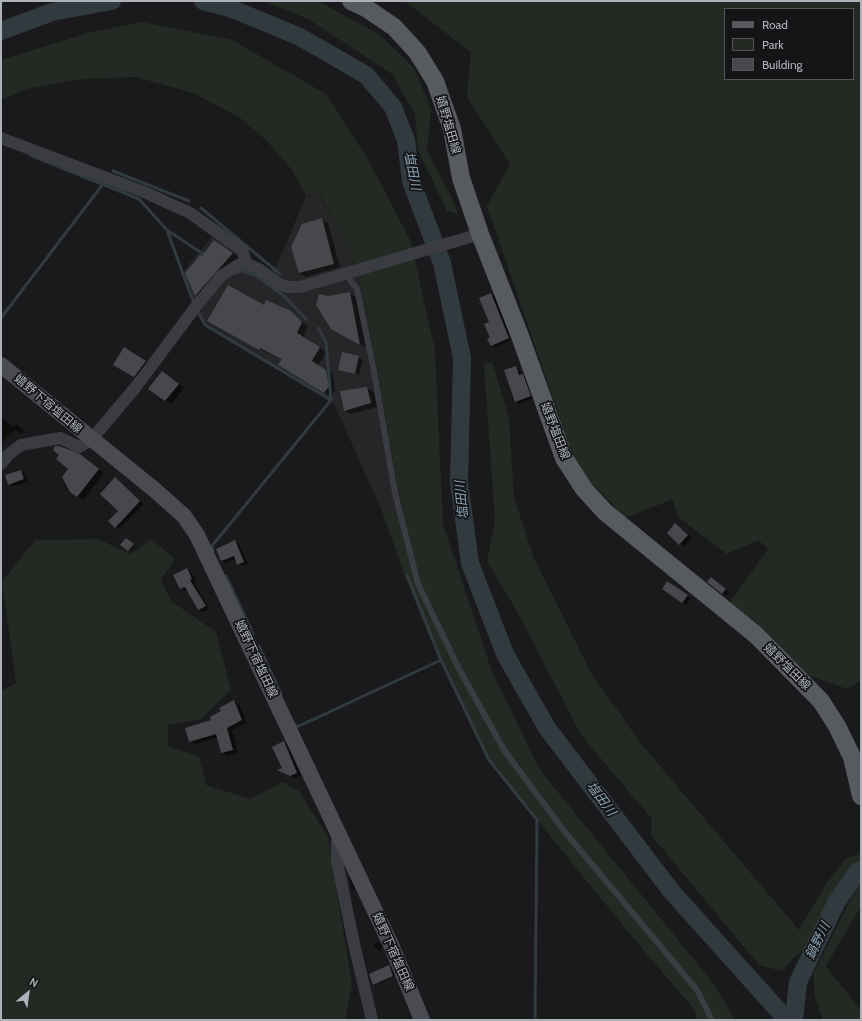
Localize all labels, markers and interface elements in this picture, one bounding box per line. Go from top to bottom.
legend [724,8,854,80]
text: Road [762,17,788,32]
text: Park [762,37,784,52]
text: Building [762,57,803,72]
street label: 嬉野塩田線 [433,94,463,156]
water label: 塩田川 [401,150,423,192]
street label: 嬉野下宿塩田線 [11,371,85,437]
street label: 嬉野塩田線 [538,400,572,462]
water label: 塩田川 [452,480,472,520]
street label: 嬉野下宿塩田線 [232,618,280,700]
street label: 嬉野塩田線 [761,641,813,693]
water label: 塩田川 [583,779,619,819]
street label: 嬉野下宿塩田線 [369,911,417,993]
water label: 鍋野川 [802,920,834,962]
north arrow [8,973,48,1013]
text: N [27,974,41,991]

